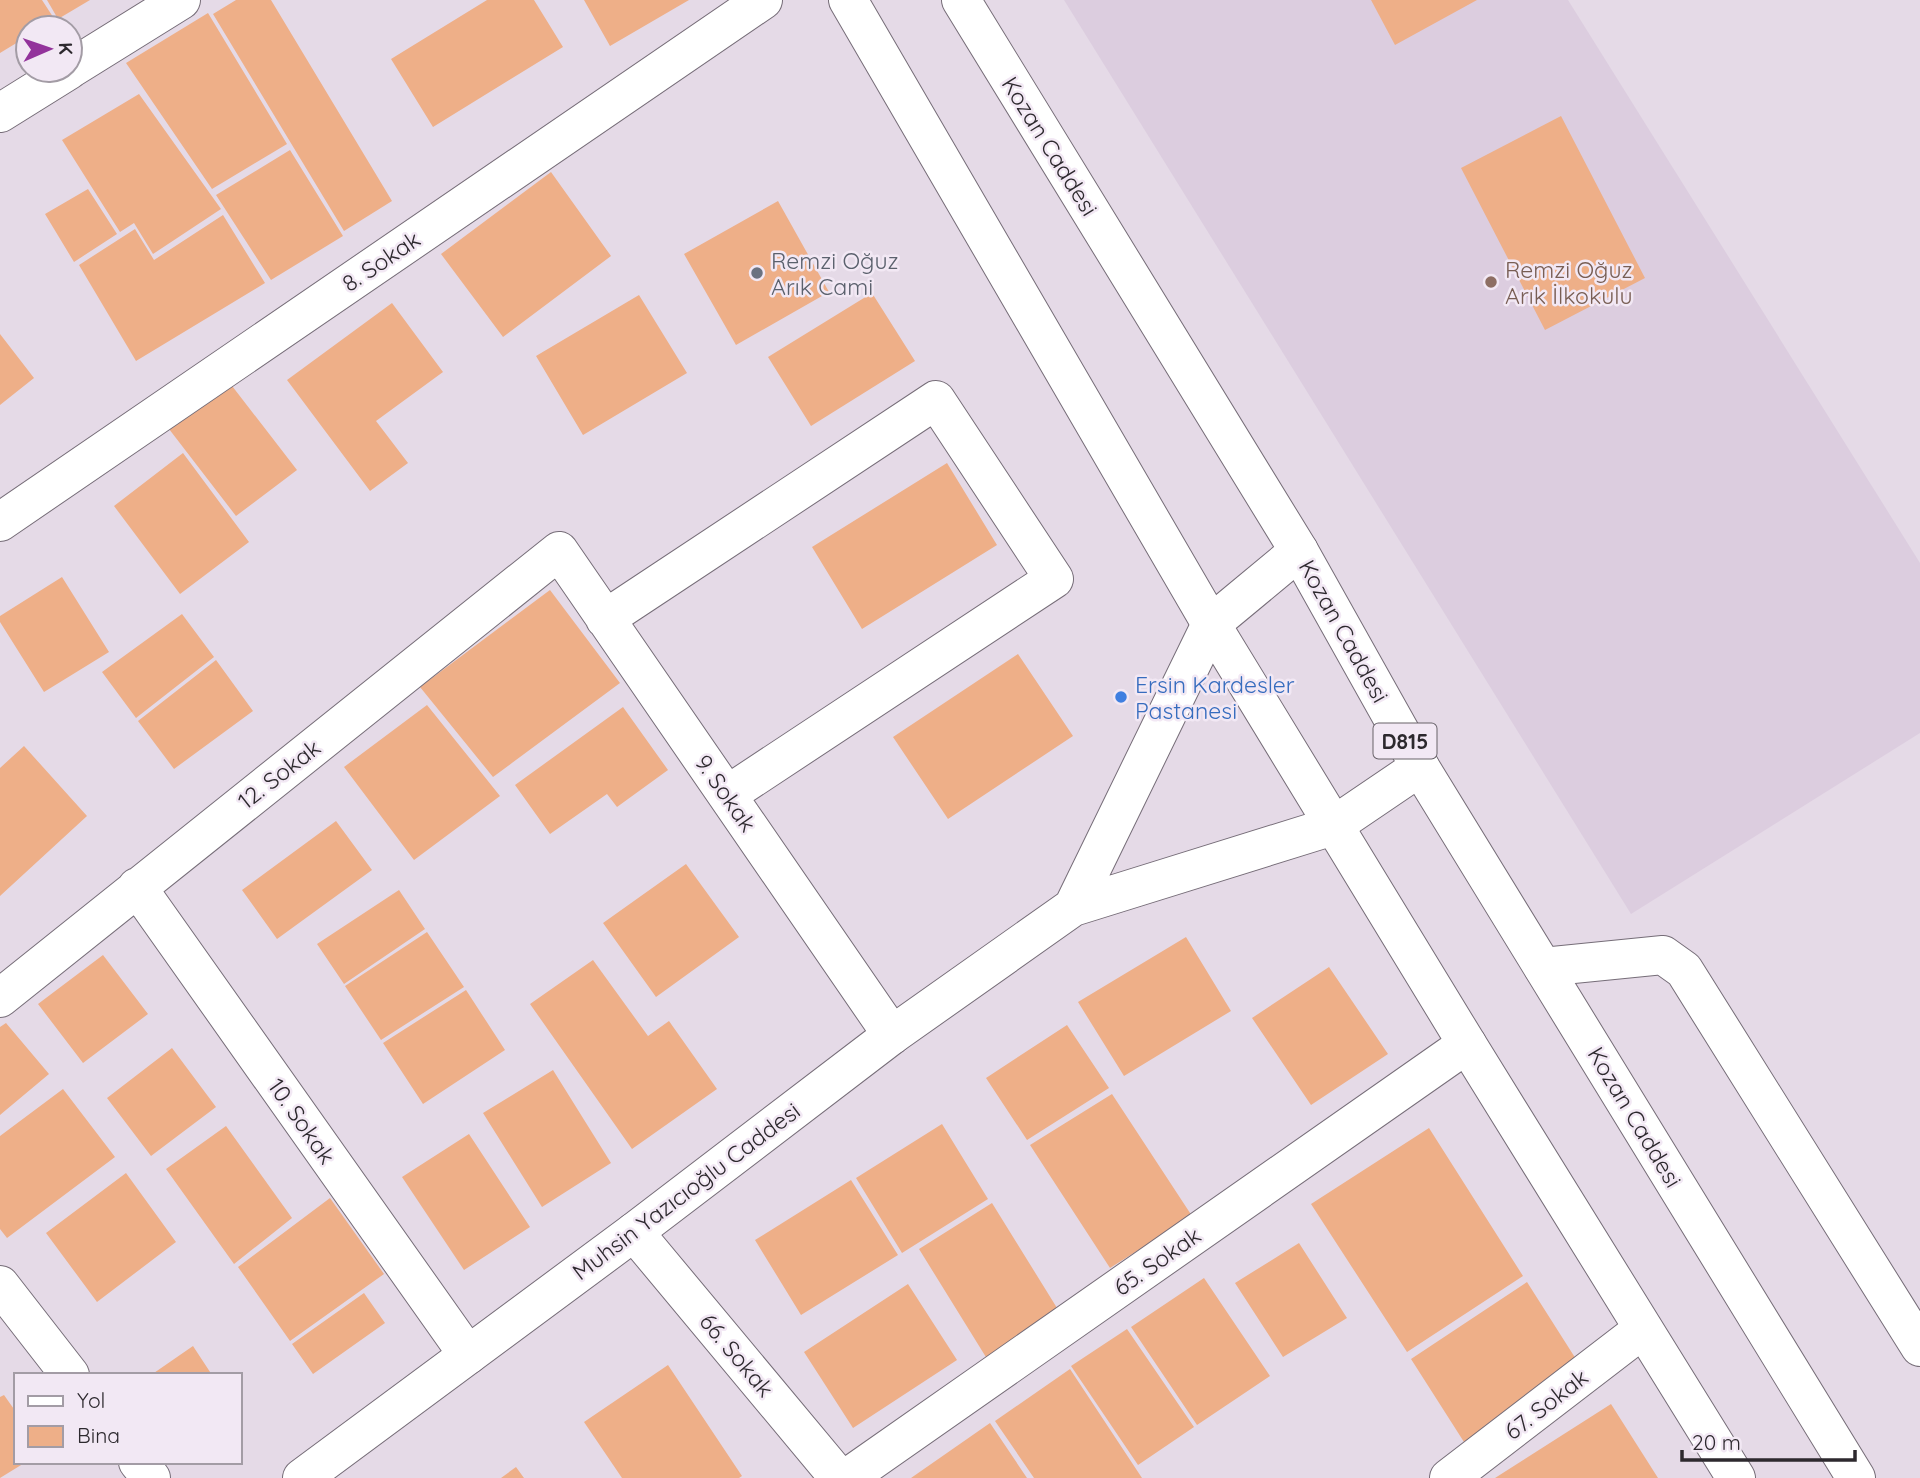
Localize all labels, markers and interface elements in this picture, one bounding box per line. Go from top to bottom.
north arrow [14,14,84,84]
text: K [54,42,78,55]
street label: Kozan Caddesi [996,71,1104,221]
street label: 8. Sokak [336,224,426,298]
place label: Remzi Oğuz Arık Cami [771,246,899,301]
place label: Remzi Oğuz Arık İlkokulu [1505,255,1633,310]
marker: Remzi Oğuz Arık Cami [749,265,765,281]
marker: Remzi Oğuz Arık İlkokulu [1483,274,1499,290]
street label: Kozan Caddesi [1293,555,1395,707]
place label: Ersin Kardesler Pastanesi [1135,670,1295,725]
marker: Ersin Kardesler Pastanesi [1113,689,1129,705]
road number: D815 [1374,724,1436,758]
street label: 12. Sokak [232,733,326,815]
street label: 9. Sokak [689,749,763,837]
street label: Kozan Caddesi [1582,1041,1688,1193]
street label: 10. Sokak [262,1073,342,1169]
street label: Muhsin Yazıcıoğlu Caddesi [566,1096,806,1286]
street label: 65. Sokak [1108,1220,1206,1302]
street label: 66. Sokak [694,1307,780,1403]
street label: 67. Sokak [1498,1362,1594,1446]
legend [14,1373,242,1464]
text: Yol [77,1387,105,1413]
scale bar [1682,1418,1855,1462]
text: Bina [77,1422,120,1448]
text: 20 m [1692,1429,1741,1455]

